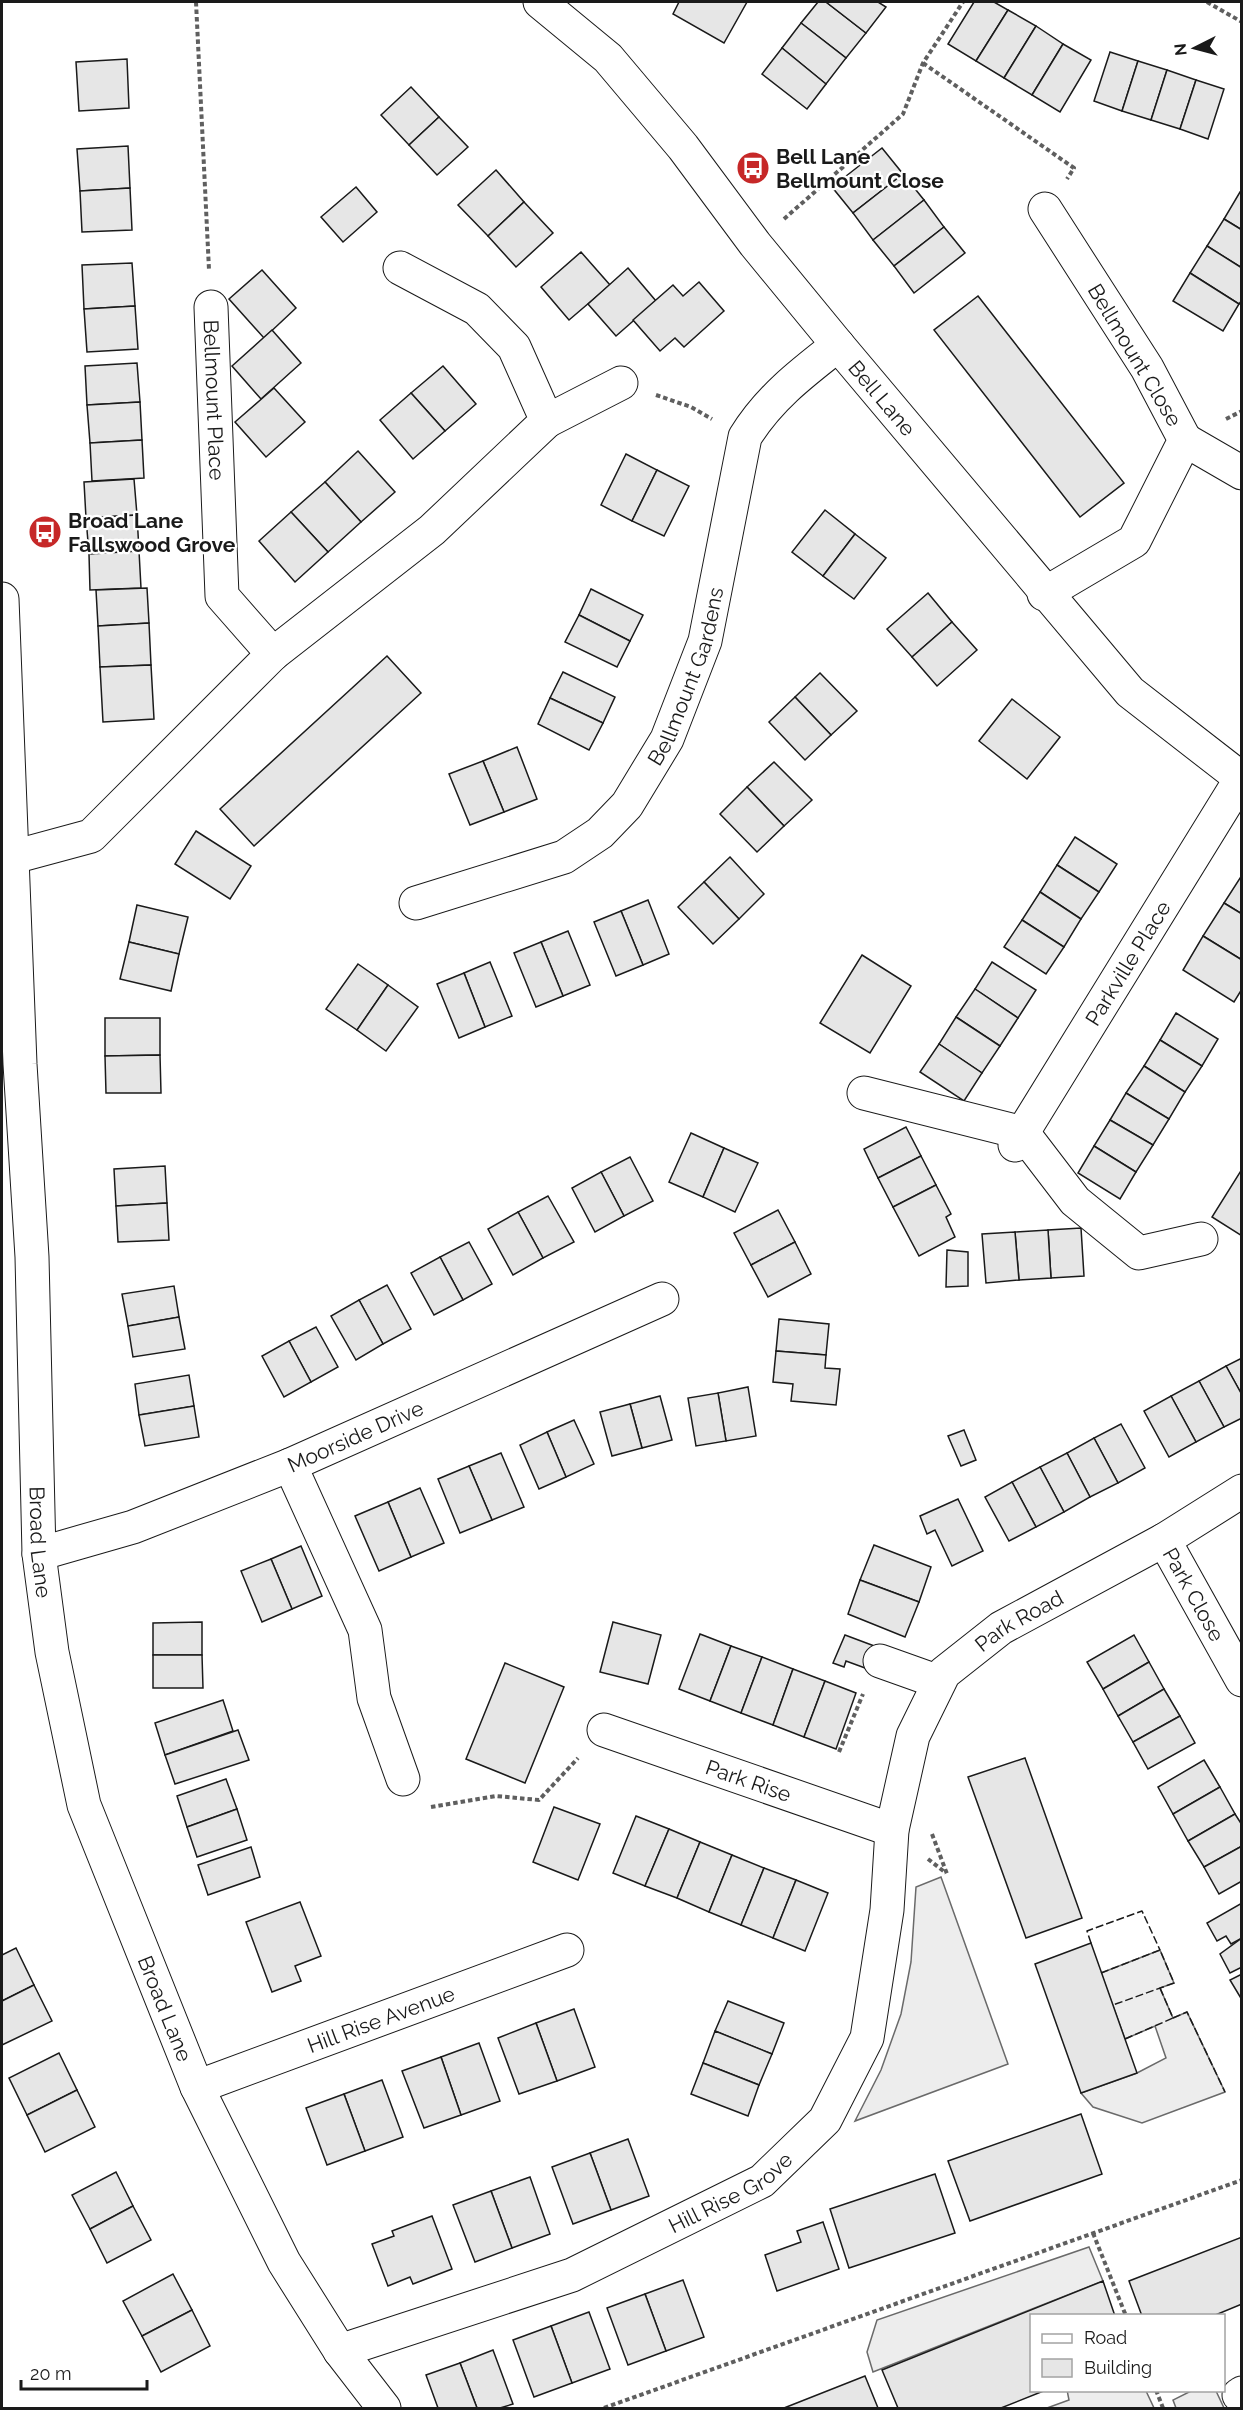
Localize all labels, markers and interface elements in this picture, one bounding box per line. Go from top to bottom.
north arrow [1165,18,1225,78]
text: N [1170,42,1191,57]
place label: Bell Lane Bellmount Close [776,144,944,193]
bus stop icon: Bell Lane Bellmount Close [735,150,771,186]
street label: Bellmount Close [1083,279,1187,431]
street label: Bellmount Place [199,319,230,481]
street label: Bell Lane [844,355,921,441]
place label: Broad Lane Fallswood Grove [68,508,236,557]
bus stop icon: Broad Lane Fallswood Grove [27,514,63,550]
street label: Bellmount Gardens [642,585,728,770]
street label: Parkville Place [1079,896,1175,1030]
street label: Moorside Drive [283,1395,427,1477]
street label: Broad Lane [25,1486,57,1599]
street label: Park Close [1158,1543,1230,1645]
street label: Park Road [970,1584,1067,1656]
street label: Park Rise [702,1754,795,1807]
street label: Broad Lane [133,1952,198,2065]
street label: Hill Rise Avenue [304,1980,458,2058]
street label: Hill Rise Grove [664,2146,797,2238]
legend [1030,2314,1225,2392]
text: Road [1084,2327,1127,2348]
scale bar [21,2353,147,2391]
text: Building [1084,2357,1152,2378]
text: 20 m [30,2363,72,2384]

